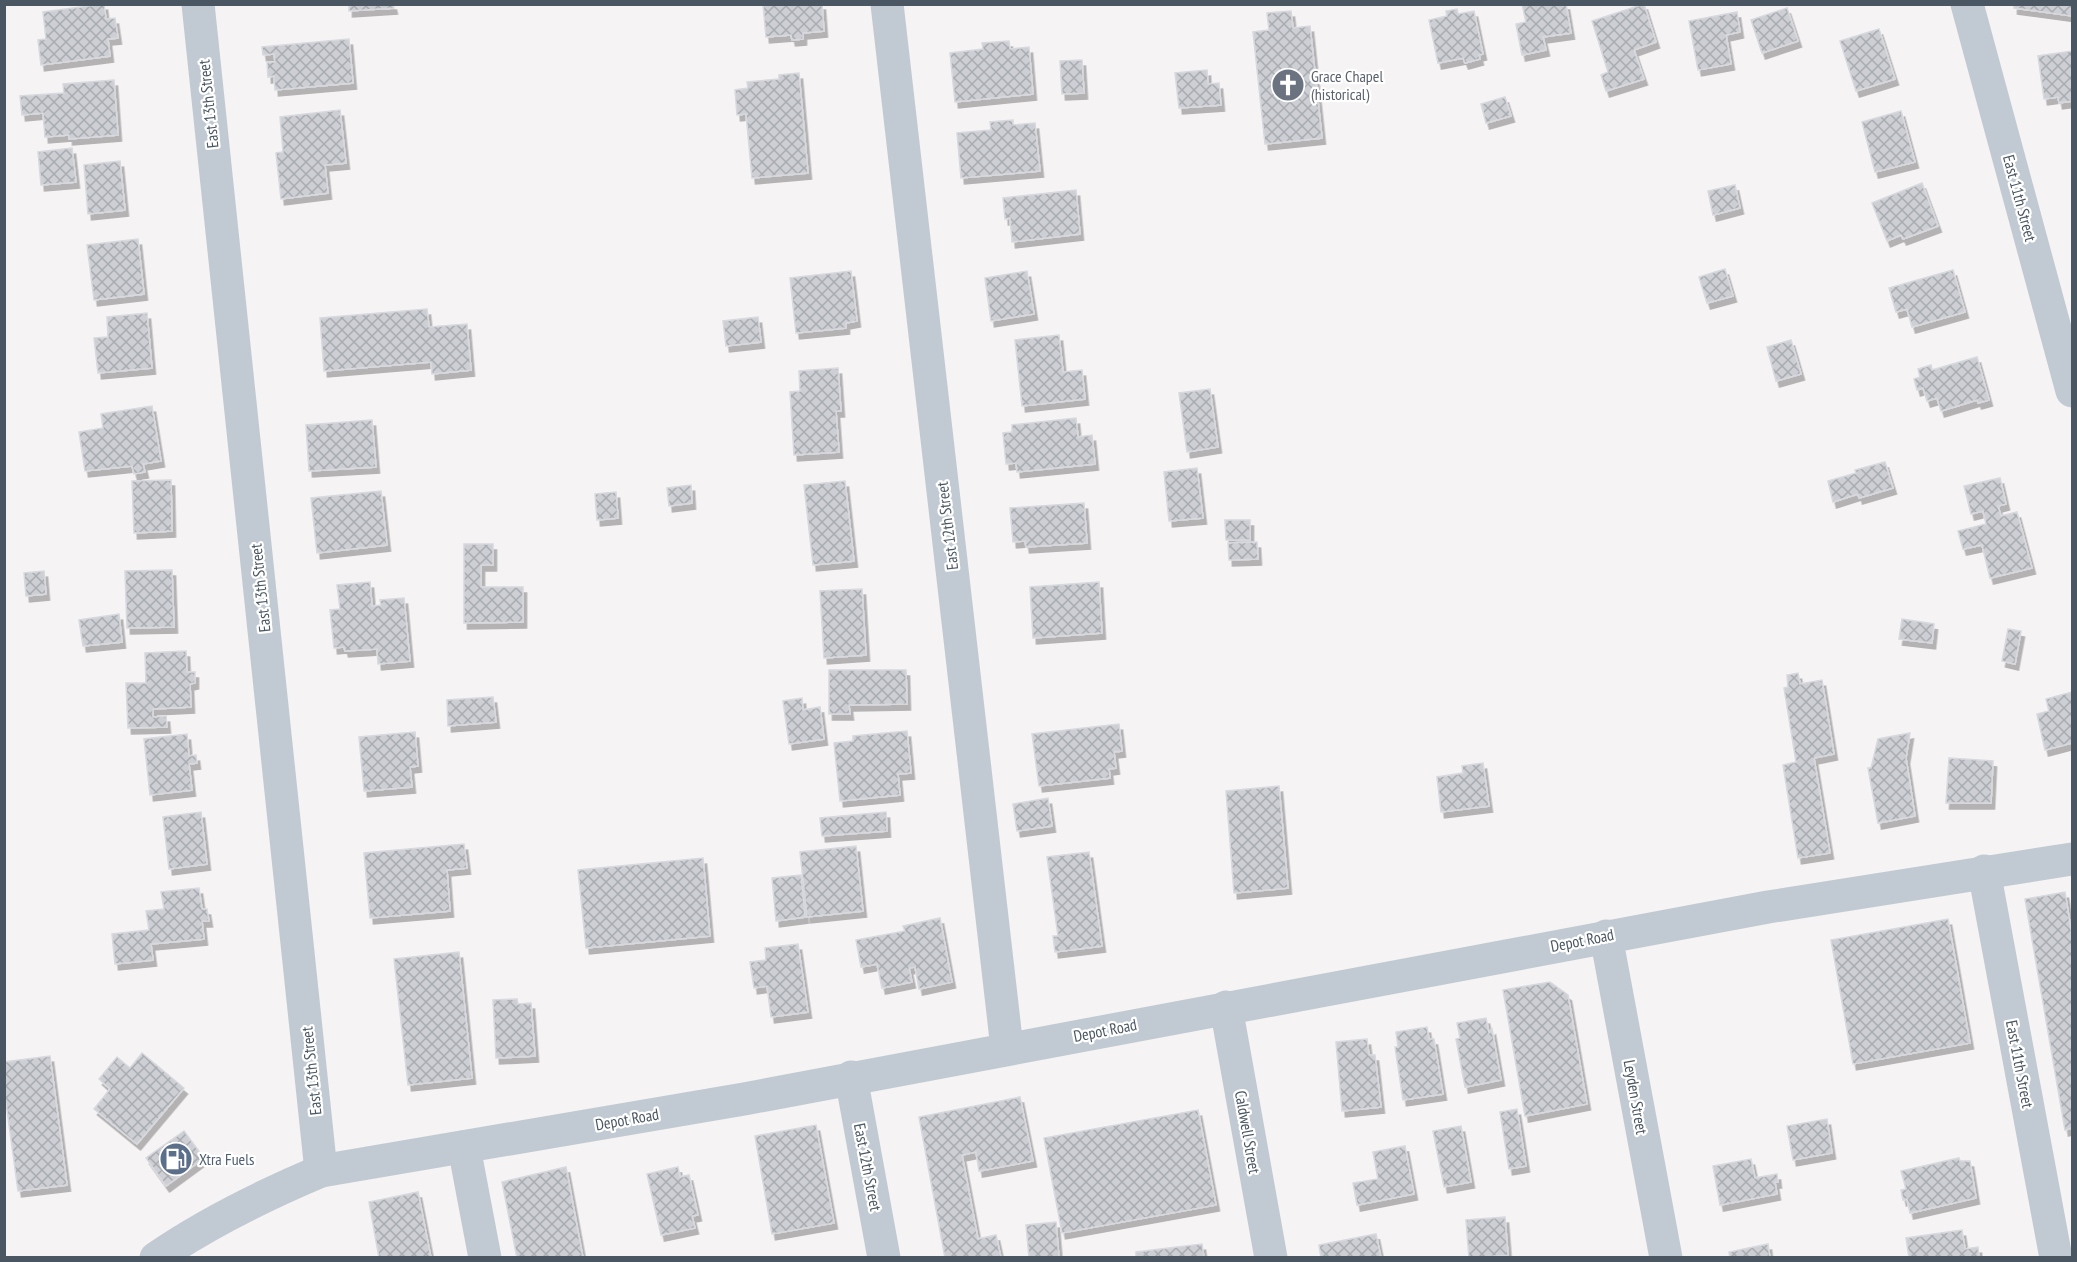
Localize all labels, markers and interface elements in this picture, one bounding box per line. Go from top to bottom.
street label: East 13th Street [193,58,223,149]
place label: Grace Chapel (historical) [1311,66,1383,104]
church icon: Grace Chapel (historical) [1270,67,1306,103]
street label: East 11th Street [1999,153,2041,244]
street label: East 12th Street [932,480,962,571]
street label: East 13th Street [245,542,275,633]
street label: Depot Road [1549,924,1615,956]
street label: Depot Road [1072,1014,1138,1046]
street label: East 11th Street [2002,1018,2038,1110]
street label: East 13th Street [296,1025,326,1116]
street label: Leyden Street [1620,1058,1652,1136]
street label: Caldwell Street [1231,1089,1265,1176]
street label: Depot Road [594,1104,660,1134]
street label: East 12th Street [850,1121,886,1213]
fuel station icon: Xtra Fuels [158,1141,194,1177]
place label: Xtra Fuels [199,1149,254,1169]

